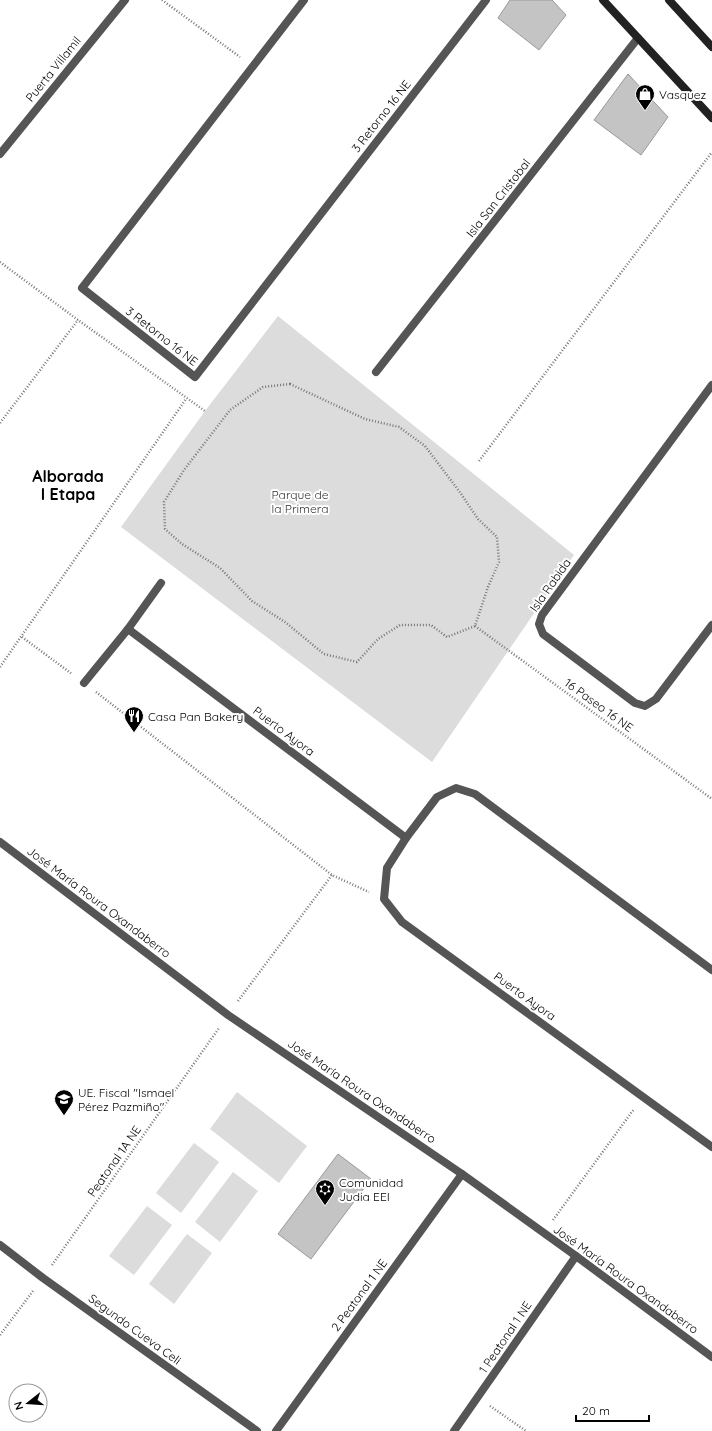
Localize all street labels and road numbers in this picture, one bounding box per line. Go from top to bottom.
street label: Puerta Villamil [22,33,84,105]
street label: 3 Retorno 16 NE [348,77,414,155]
street label: Isla San Cristobal [463,156,533,240]
street label: 3 Retorno 16 NE [123,303,201,369]
street label: Isla Rabida [526,555,574,615]
street label: 16 Paseo 16 NE [562,675,636,735]
street label: Puerto Ayora [250,703,318,759]
street label: José María Roura Oxandaberro [24,843,174,961]
street label: Puerto Ayora [491,968,559,1024]
street label: José María Roura Oxandaberro [285,1036,439,1146]
street label: Peatonal 1A NE [84,1122,144,1200]
street label: José María Roura Oxandaberro [551,1221,701,1337]
street label: 2 Peatonal 1 NE [328,1256,390,1334]
street label: Segundo Cueva Celi [86,1290,184,1368]
street label: 1 Peatonal 1 NE [475,1298,535,1376]

